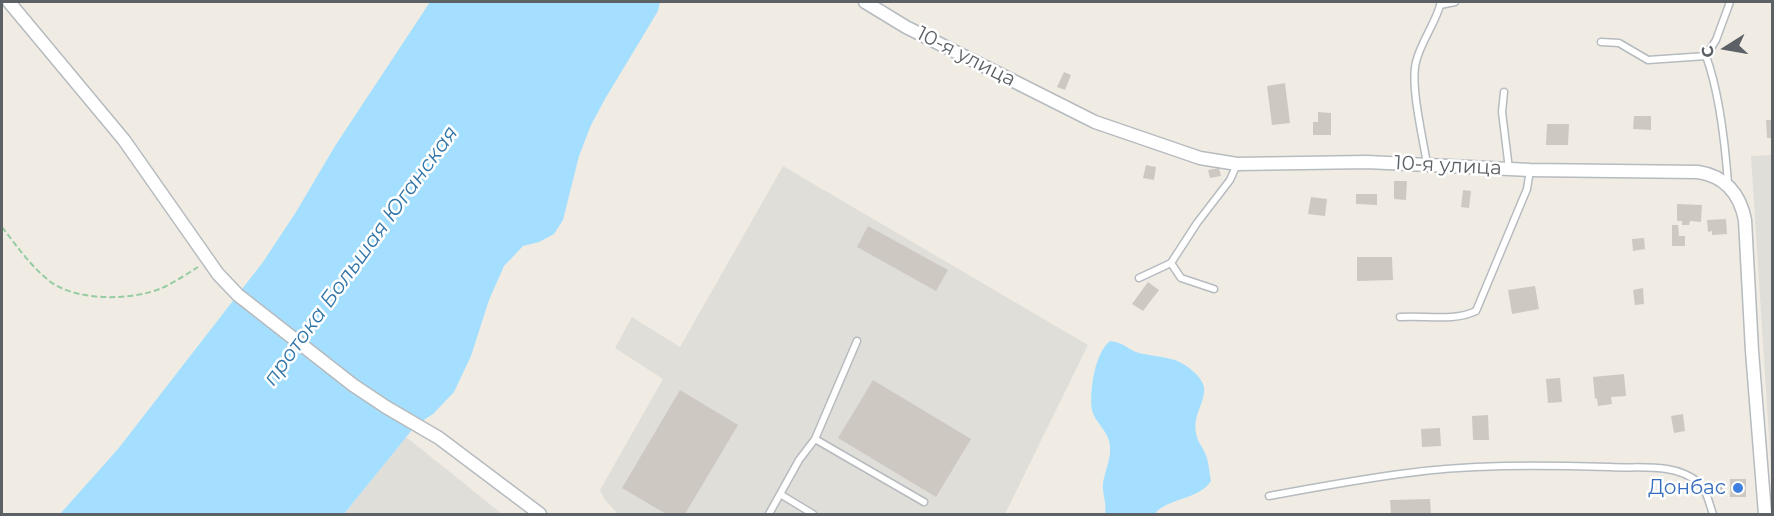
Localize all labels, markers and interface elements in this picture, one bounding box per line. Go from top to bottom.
north arrow [1696,18,1756,78]
street label: 10-я улица [913,22,1019,92]
text: С [1697,44,1718,59]
water label: протока Большая Юганская [258,121,464,391]
street label: 10-я улица [1394,151,1502,181]
place label: Донбас [1648,476,1726,500]
marker: Донбас [1731,481,1745,495]

